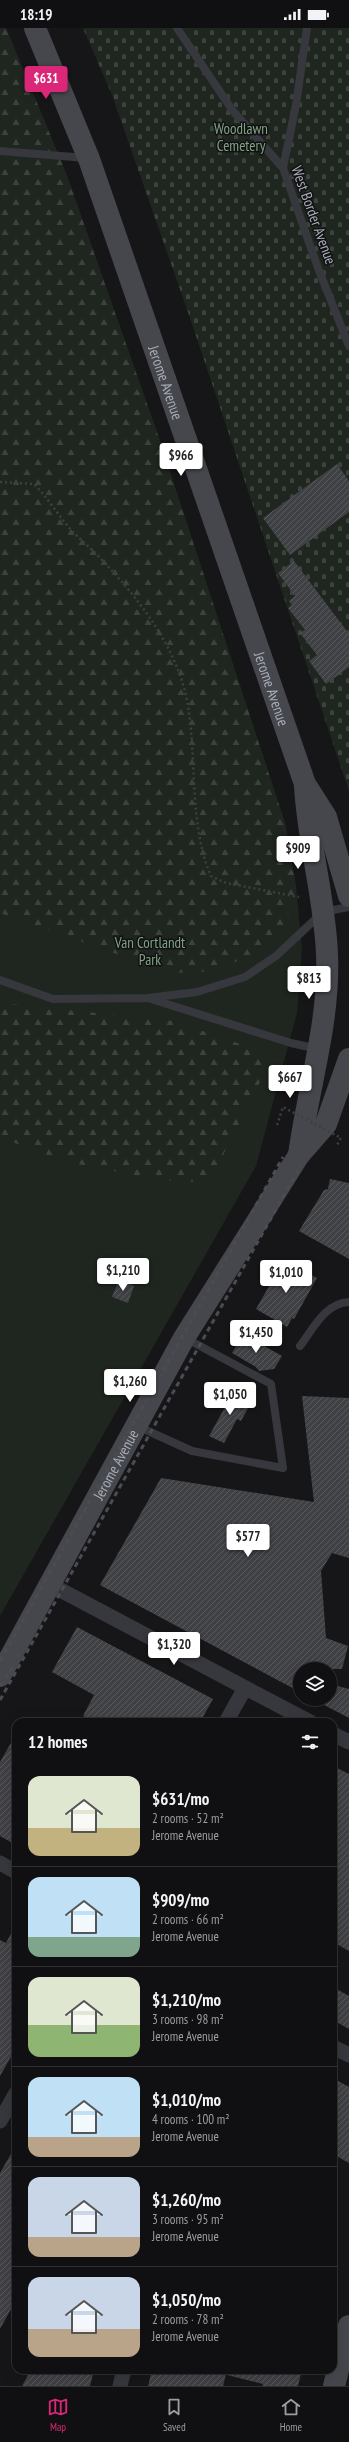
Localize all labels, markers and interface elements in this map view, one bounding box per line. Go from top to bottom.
text: 18:19 [20,5,52,24]
pin: $631 [22,66,70,100]
text: $631 [34,70,58,87]
park label: Woodlawn Cemetery [214,119,268,155]
street label: West Border Avenue [287,163,341,267]
street label: Jerome Avenue [144,342,188,422]
pin: $966 [157,443,205,477]
text: $966 [169,447,193,464]
street label: Jerome Avenue [250,648,294,728]
pin: $909 [274,836,322,870]
text: $909 [286,840,310,857]
park label: Van Cortlandt Park [114,933,185,969]
pin: $813 [285,966,333,1000]
text: $813 [297,970,321,987]
pin: $667 [266,1065,314,1099]
text: $667 [278,1069,302,1086]
pin: $1,210 [90,1258,156,1292]
pin: $1,010 [253,1260,319,1294]
text: $1,210 [106,1262,140,1279]
text: $1,010 [269,1264,303,1281]
pin: $1,450 [223,1320,289,1354]
text: $1,450 [239,1324,273,1341]
pin: $1,260 [97,1369,163,1403]
text: $1,260 [113,1373,147,1390]
pin: $1,050 [197,1382,263,1416]
text: $1,050 [213,1386,247,1403]
street label: Jerome Avenue [88,1426,142,1504]
pin: $577 [224,1524,272,1558]
text: $577 [236,1528,260,1545]
pin: $1,320 [141,1632,207,1666]
text: $1,320 [157,1636,191,1653]
map controls [293,1662,337,1706]
button: layers [293,1662,337,1706]
text: 12 homes [28,1731,87,1753]
icon: filters [299,1731,321,1753]
text: $631/mo [152,1788,209,1810]
icon: home [60,1792,108,1840]
text: 2 rooms · 52 m² [152,1810,224,1827]
text: Jerome Avenue [152,1827,219,1844]
text: $909/mo [152,1889,209,1911]
icon: home [60,1893,108,1941]
text: 2 rooms · 66 m² [152,1911,224,1928]
text: Jerome Avenue [152,1928,219,1945]
text: $1,210/mo [152,1989,221,2011]
icon: home [60,1993,108,2041]
text: 3 rooms · 98 m² [152,2011,224,2028]
text: Jerome Avenue [152,2028,219,2045]
text: $1,010/mo [152,2089,221,2111]
icon: home [60,2093,108,2141]
text: 4 rooms · 100 m² [152,2111,230,2128]
text: Jerome Avenue [152,2128,219,2145]
text: $1,260/mo [152,2189,221,2211]
icon: home [60,2193,108,2241]
text: 3 rooms · 95 m² [152,2211,224,2228]
text: Jerome Avenue [152,2228,219,2245]
text: $1,050/mo [152,2289,221,2311]
icon: home [60,2293,108,2341]
text: 2 rooms · 78 m² [152,2311,224,2328]
text: Jerome Avenue [152,2328,219,2345]
tab: Map [47,2396,69,2434]
tab: Saved [163,2396,186,2434]
tab: Home [280,2396,302,2434]

